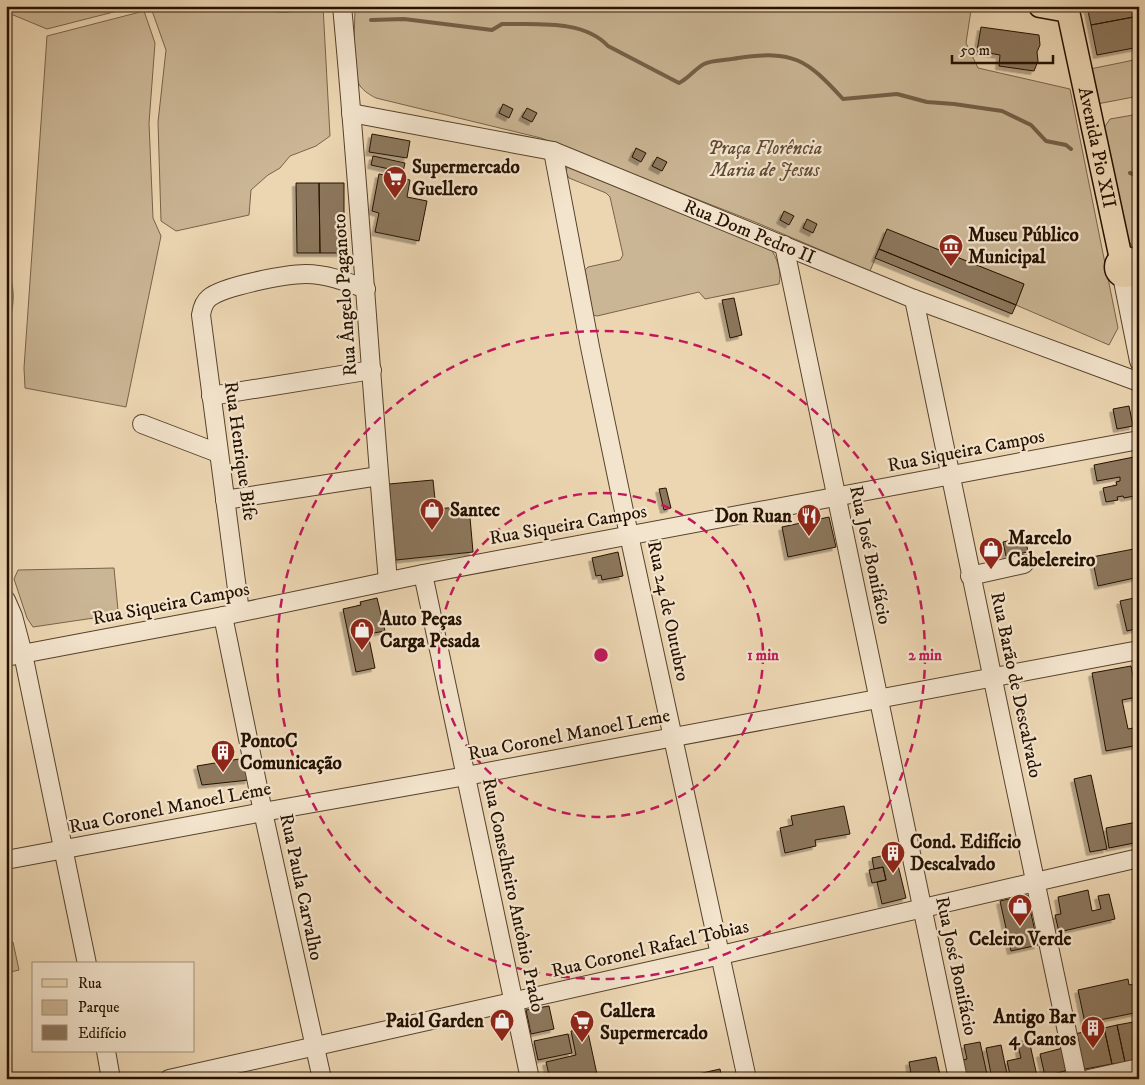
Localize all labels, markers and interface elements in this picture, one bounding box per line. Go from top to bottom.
scale bar [952,32,1054,64]
text: 50 m [960,41,990,60]
street label: Avenida Pio XII [1073,85,1121,210]
park label: Praça Florência Maria de Jesus [708,137,822,182]
place label: Supermercado Guellero [412,156,520,201]
supermarket icon: Supermercado Guellero [382,165,408,199]
street label: Rua Dom Pedro II [680,194,819,269]
street label: Rua Ângelo Paganoto [326,213,362,377]
place label: Museu Público Municipal [968,224,1079,269]
museum icon: Museu Público Municipal [938,233,964,267]
street label: Rua Henrique Bife [218,380,261,522]
street label: Rua Siqueira Campos [886,424,1047,478]
street label: Rua José Bonifácio [844,484,896,626]
shop icon: Santec [419,497,445,531]
place label: Santec [450,499,500,522]
street label: Rua Siqueira Campos [487,500,649,551]
restaurant icon: Don Ruan [796,503,822,537]
place label: Don Ruan [715,505,793,528]
place label: Marcelo Cabelereiro [1008,527,1095,572]
shop icon: Marcelo Cabelereiro [978,536,1004,570]
street label: Rua 24 de Outubro [642,539,694,683]
street label: Rua Siqueira Campos [91,577,252,631]
street label: Rua Barão de Descalvado [985,590,1047,780]
place label: Auto Peças Carga Pesada [379,608,481,653]
shop icon: Auto Peças Carga Pesada [349,617,375,651]
centre of rings [592,646,610,664]
text: 1 min [747,646,779,665]
text: 2 min [908,646,942,665]
street label: Rua Coronel Manoel Leme [466,704,672,766]
place label: PontoC Comunicação [240,730,342,775]
building icon: PontoC Comunicação [210,739,236,773]
street label: Rua Conselheiro Antônio Prado [477,776,549,1014]
street label: Rua Coronel Manoel Leme [67,777,273,839]
street label: Rua Paula Carvalho [274,812,328,962]
place label: Cond. Edifício Descalvado [910,831,1021,876]
building icon: Cond. Edifício Descalvado [880,840,906,874]
shop icon: Celeiro Verde [1007,893,1033,927]
street label: Rua José Bonifácio [930,895,982,1037]
street label: Rua Coronel Rafael Tobias [549,915,751,983]
place label: Celeiro Verde [969,928,1071,951]
legend [32,962,195,1052]
text: Rua [78,974,102,993]
text: Parque [78,998,119,1017]
place label: Callera Supermercado [600,1000,708,1045]
place label: Antigo Bar 4 Cantos [992,1006,1077,1051]
shop icon: Paiol Garden [489,1008,515,1042]
supermarket icon: Callera Supermercado [569,1009,595,1043]
place label: Paiol Garden [385,1010,485,1033]
building icon: Antigo Bar 4 Cantos [1080,1015,1106,1049]
text: Edifício [78,1024,126,1043]

